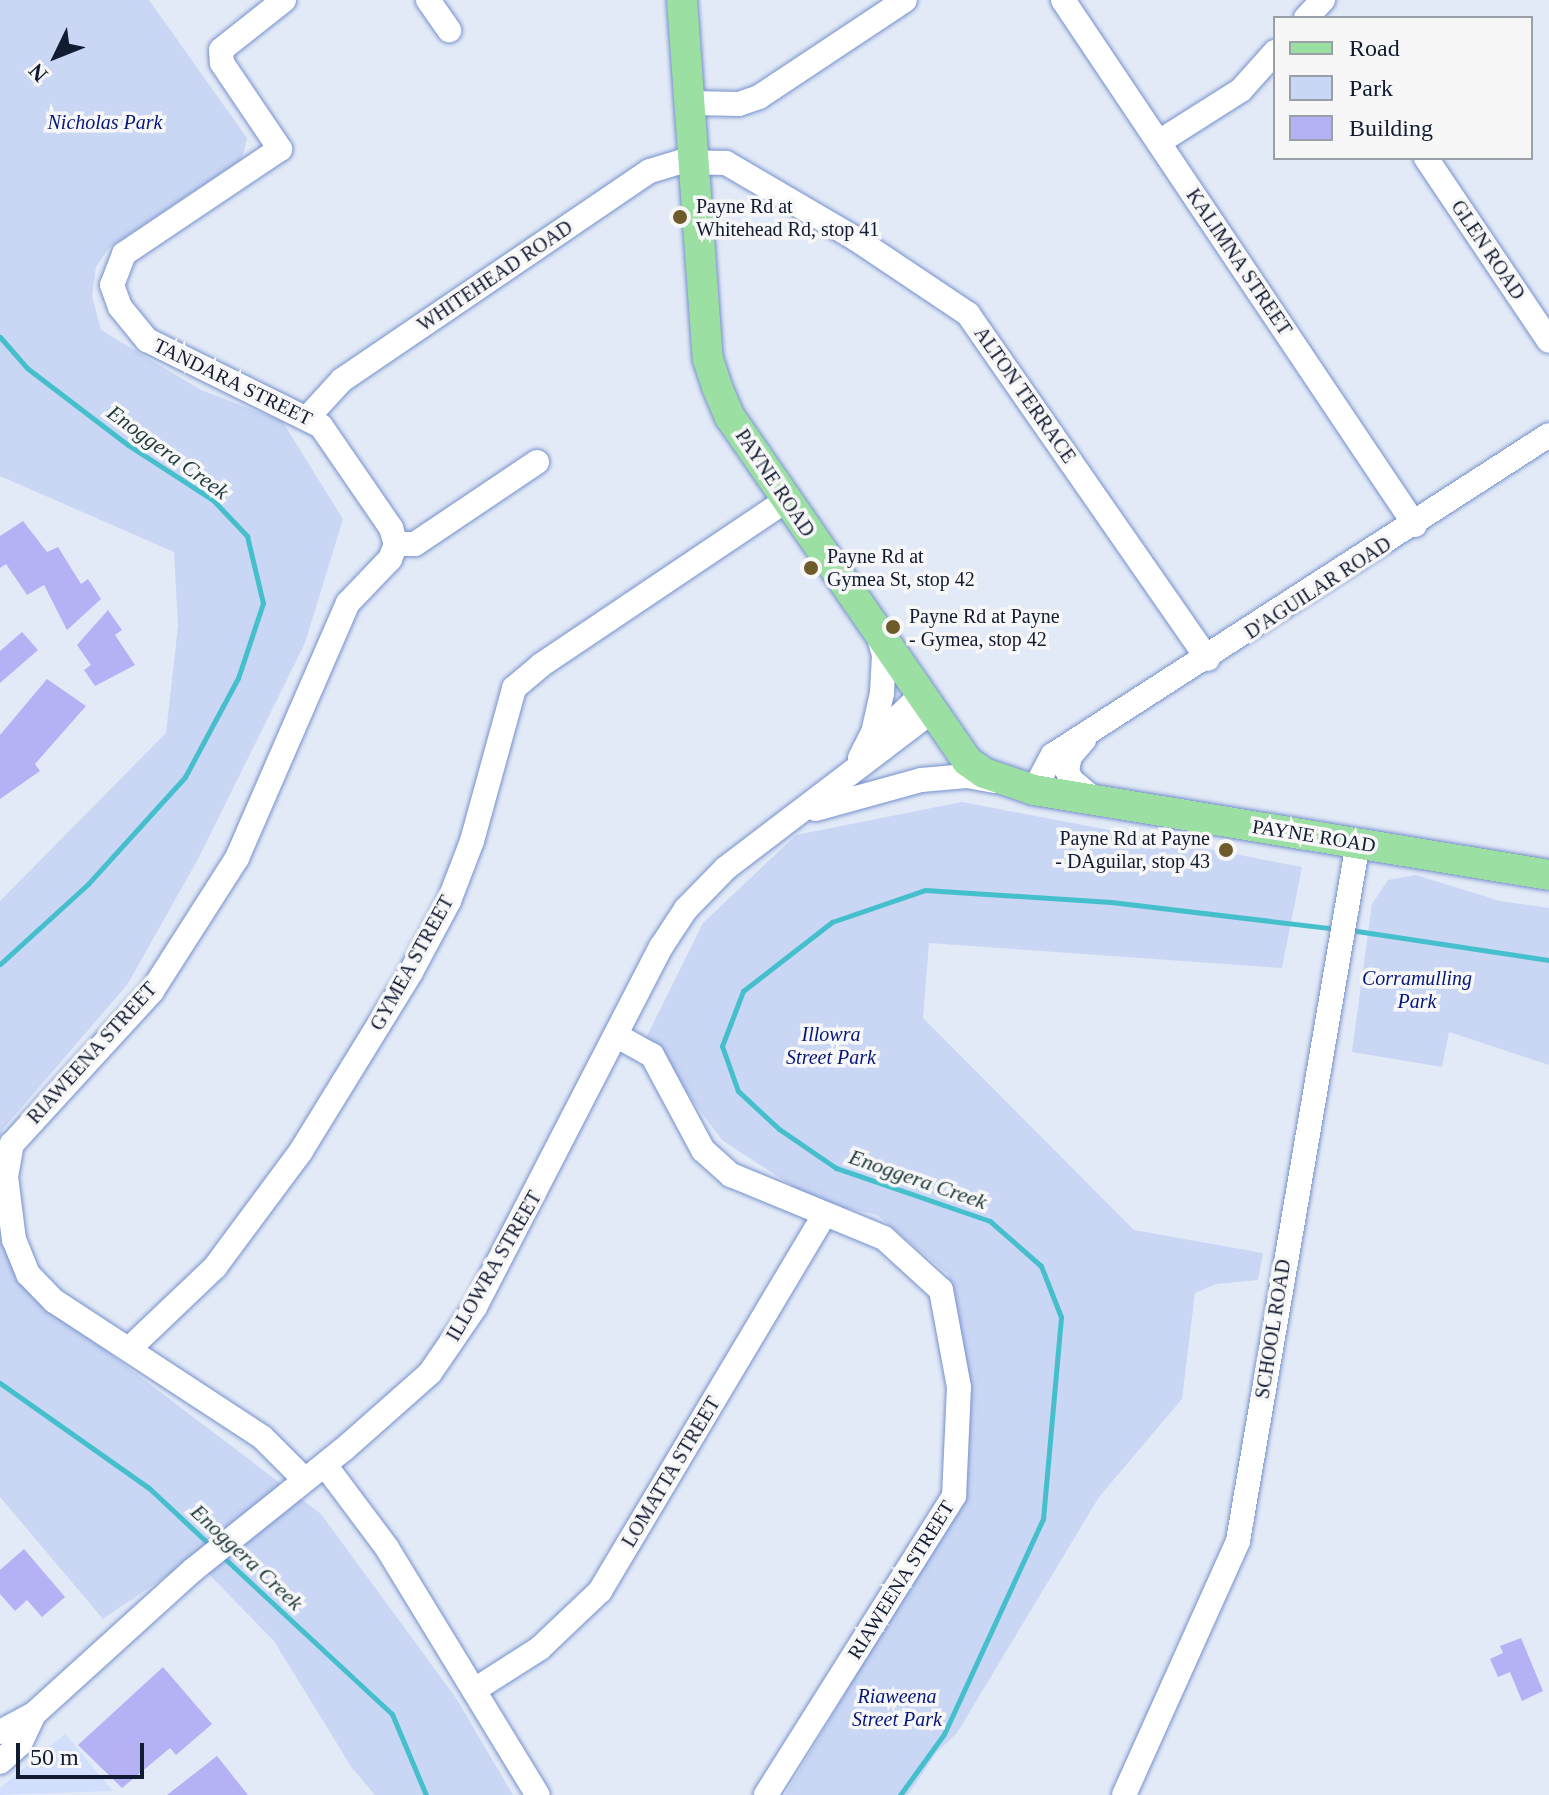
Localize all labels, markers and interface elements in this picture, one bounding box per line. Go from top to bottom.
north arrow [16,16,96,96]
legend [1273,16,1533,160]
text: Road [1349,35,1400,61]
text: N [24,58,53,87]
text: Park [1349,75,1393,101]
park label: Nicholas Park [48,110,162,134]
text: Building [1349,115,1433,141]
street label: KALIMNA STREET [1181,184,1297,340]
place label: Payne Rd at Whitehead Rd, stop 41 [696,194,879,241]
street label: GLEN ROAD [1446,196,1530,304]
marker: Payne Rd at Whitehead Rd, stop 41 [671,208,689,226]
street label: WHITEHEAD ROAD [413,215,577,337]
street label: ALTON TERRACE [969,322,1081,468]
street label: TANDARA STREET [149,333,317,431]
water label: Enoggera Creek [102,399,234,505]
street label: PAYNE ROAD [730,425,820,541]
street label: D'AGUILAR ROAD [1240,532,1396,644]
place label: Payne Rd at Gymea St, stop 42 [827,544,975,591]
marker: Payne Rd at Gymea St, stop 42 [802,559,820,577]
place label: Payne Rd at Payne - Gymea, stop 42 [909,604,1060,651]
marker: Payne Rd at Payne - Gymea, stop 42 [884,618,902,636]
street label: PAYNE ROAD [1251,814,1377,858]
place label: Payne Rd at Payne - DAguilar, stop 43 [1055,826,1210,873]
marker: Payne Rd at Payne - DAguilar, stop 43 [1217,841,1235,859]
street label: GYMEA STREET [365,891,459,1035]
park label: Corramulling Park [1362,967,1472,1014]
street label: RIAWEENA STREET [22,977,162,1129]
park label: Illowra Street Park [786,1023,876,1070]
water label: Enoggera Creek [846,1143,990,1215]
street label: ILLOWRA STREET [441,1186,547,1346]
street label: SCHOOL ROAD [1250,1257,1296,1401]
street label: LOMATTA STREET [616,1392,726,1552]
street label: RIAWEENA STREET [842,1496,960,1664]
water label: Enoggera Creek [185,1498,309,1616]
park label: Riaweena Street Park [852,1685,942,1732]
scale bar [20,1727,148,1777]
text: 50 m [30,1744,79,1770]

